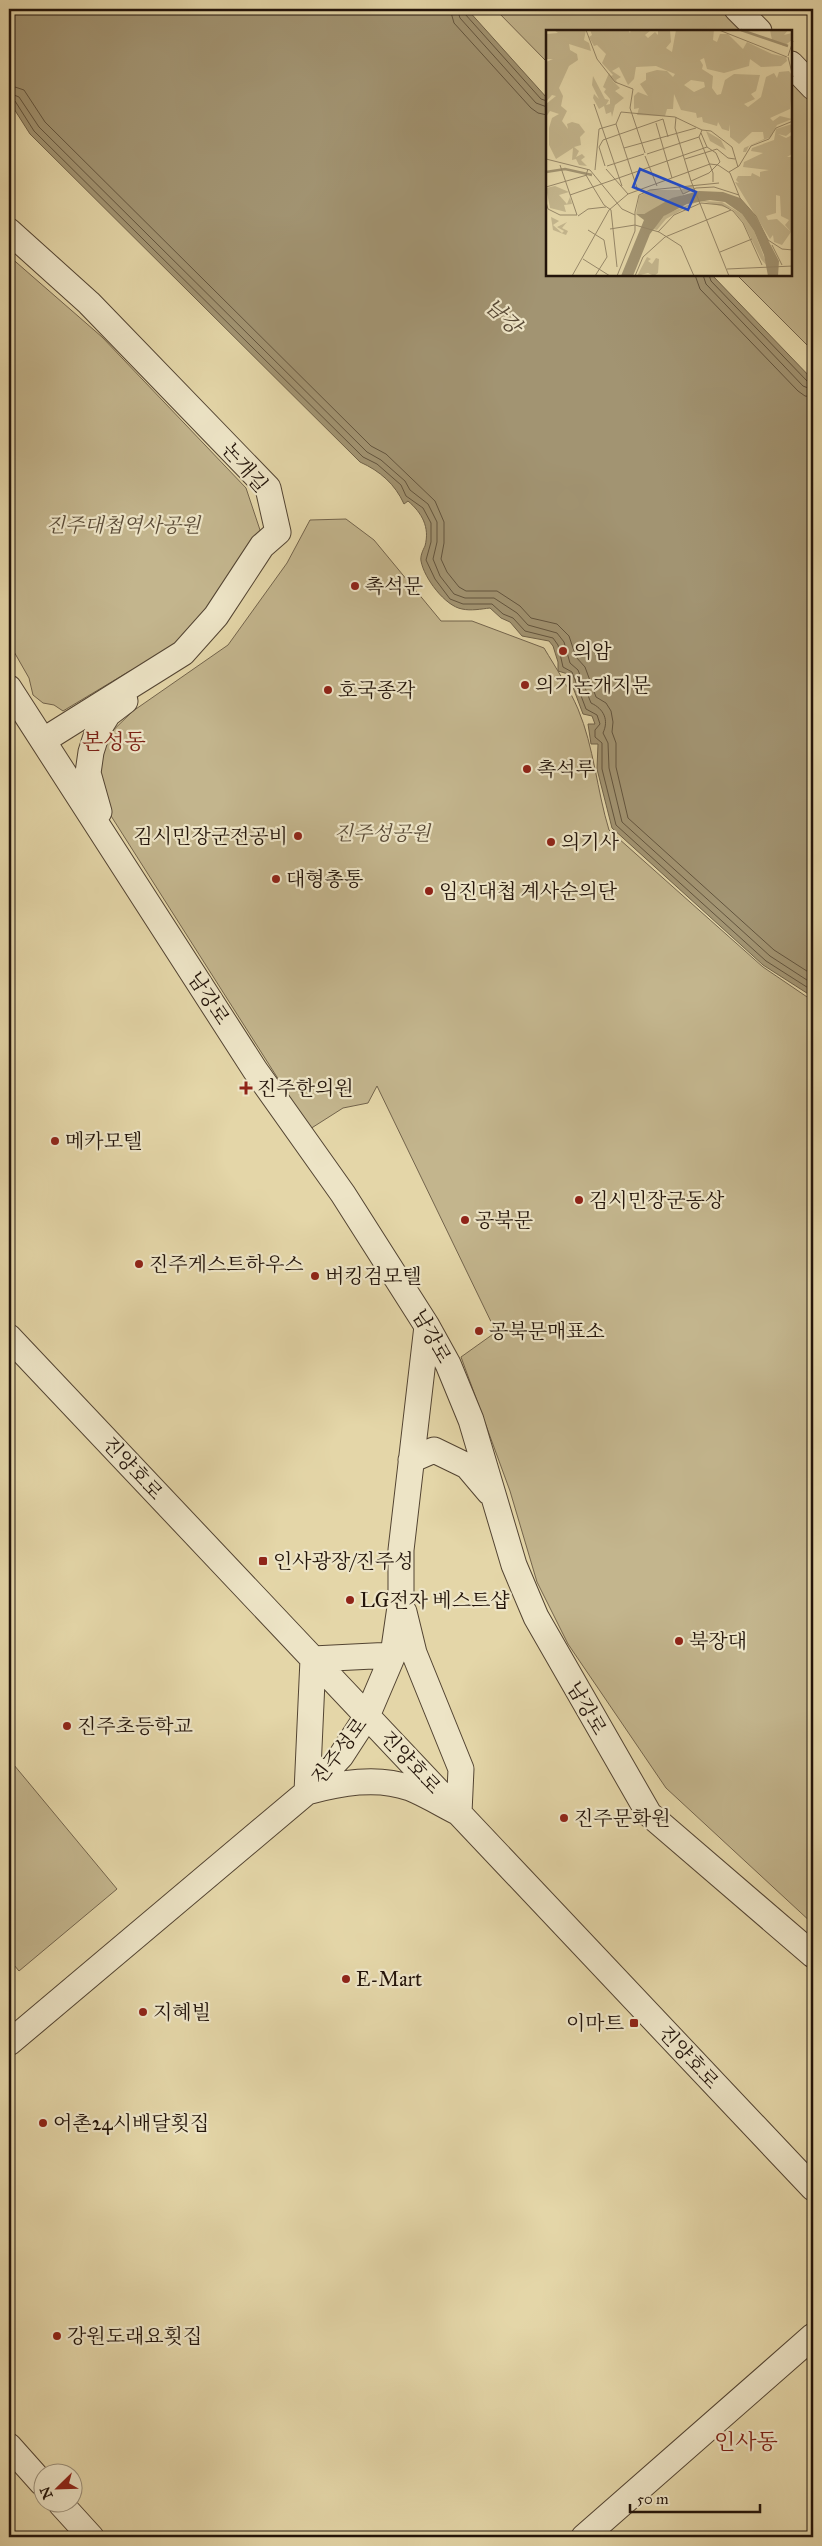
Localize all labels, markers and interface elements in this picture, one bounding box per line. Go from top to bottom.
inset map [546,30,792,276]
water label: 남강 [479,293,529,341]
street label: 논개길 [217,437,273,497]
park label: 진주대첩역사공원 [46,513,202,537]
place label: 촉석문 [365,574,423,598]
marker: 촉석문 [349,580,361,592]
place label: 의암 [573,639,612,663]
marker: 의암 [557,645,569,657]
place label: 의기논개지문 [535,673,651,697]
place label: 호국종각 [338,678,416,702]
marker: 의기논개지문 [519,679,531,691]
marker: 호국종각 [322,684,334,696]
district label: 본성동 [82,728,146,755]
place label: 촉석루 [537,757,595,781]
marker: 촉석루 [521,763,533,775]
park label: 진주성공원 [334,821,432,845]
place label: 김시민장군전공비 [133,824,288,848]
marker: 김시민장군전공비 [292,830,304,842]
place label: 의기사 [561,830,620,854]
marker: 의기사 [545,836,557,848]
place label: 대형총통 [286,867,363,891]
marker: 대형총통 [270,873,282,885]
place label: 임진대첩 계사순의단 [439,879,618,903]
marker: 임진대첩 계사순의단 [423,885,435,897]
street label: 남강로 [183,967,235,1029]
place label: 진주한의원 [257,1076,354,1100]
marker: 진주한의원 [239,1081,253,1095]
place label: 메카모텔 [65,1129,142,1153]
marker: 메카모텔 [49,1135,61,1147]
place label: 김시민장군동상 [589,1188,725,1212]
marker: 김시민장군동상 [573,1194,585,1206]
place label: 공북문 [475,1208,533,1232]
marker: 공북문 [459,1214,471,1226]
place label: 진주게스트하우스 [149,1252,304,1276]
marker: 진주게스트하우스 [133,1258,145,1270]
place label: 버킹검모텔 [325,1264,422,1288]
marker: 버킹검모텔 [309,1270,321,1282]
street label: 남강로 [407,1305,457,1367]
place label: 공북문매표소 [489,1319,605,1343]
marker: 공북문매표소 [473,1325,485,1337]
street label: 진양호로 [98,1432,168,1504]
place label: 인사광장/진주성 [273,1549,414,1573]
marker: 인사광장/진주성 [257,1555,269,1567]
place label: LG전자 베스트샵 [360,1588,510,1612]
marker: LG전자 베스트샵 [344,1594,356,1606]
place label: 북장대 [689,1629,747,1653]
marker: 북장대 [673,1635,685,1647]
street label: 남강로 [562,1677,612,1739]
street label: 진주성로 [306,1713,372,1789]
place label: 진주초등학교 [77,1714,194,1738]
marker: 진주초등학교 [61,1720,73,1732]
street label: 진양호로 [376,1726,446,1798]
place label: 진주문화원 [574,1806,671,1830]
marker: 진주문화원 [558,1812,570,1824]
place label: E-Mart [356,1967,422,1991]
marker: E-Mart [340,1973,352,1985]
place label: 지혜빌 [153,2000,211,2024]
marker: 지혜빌 [137,2006,149,2018]
place label: 이마트 [566,2011,624,2035]
marker: 이마트 [628,2017,640,2029]
street label: 진양호로 [654,2021,724,2093]
place label: 어촌24시배달횟집 [53,2111,209,2135]
marker: 어촌24시배달횟집 [37,2117,49,2129]
place label: 강원도래요횟집 [67,2324,202,2348]
marker: 강원도래요횟집 [51,2330,63,2342]
district label: 인사동 [714,2428,778,2455]
north arrow [32,2464,82,2514]
scale bar [630,2481,760,2513]
text: N [36,2484,57,2502]
text: 50 m [637,2490,669,2508]

